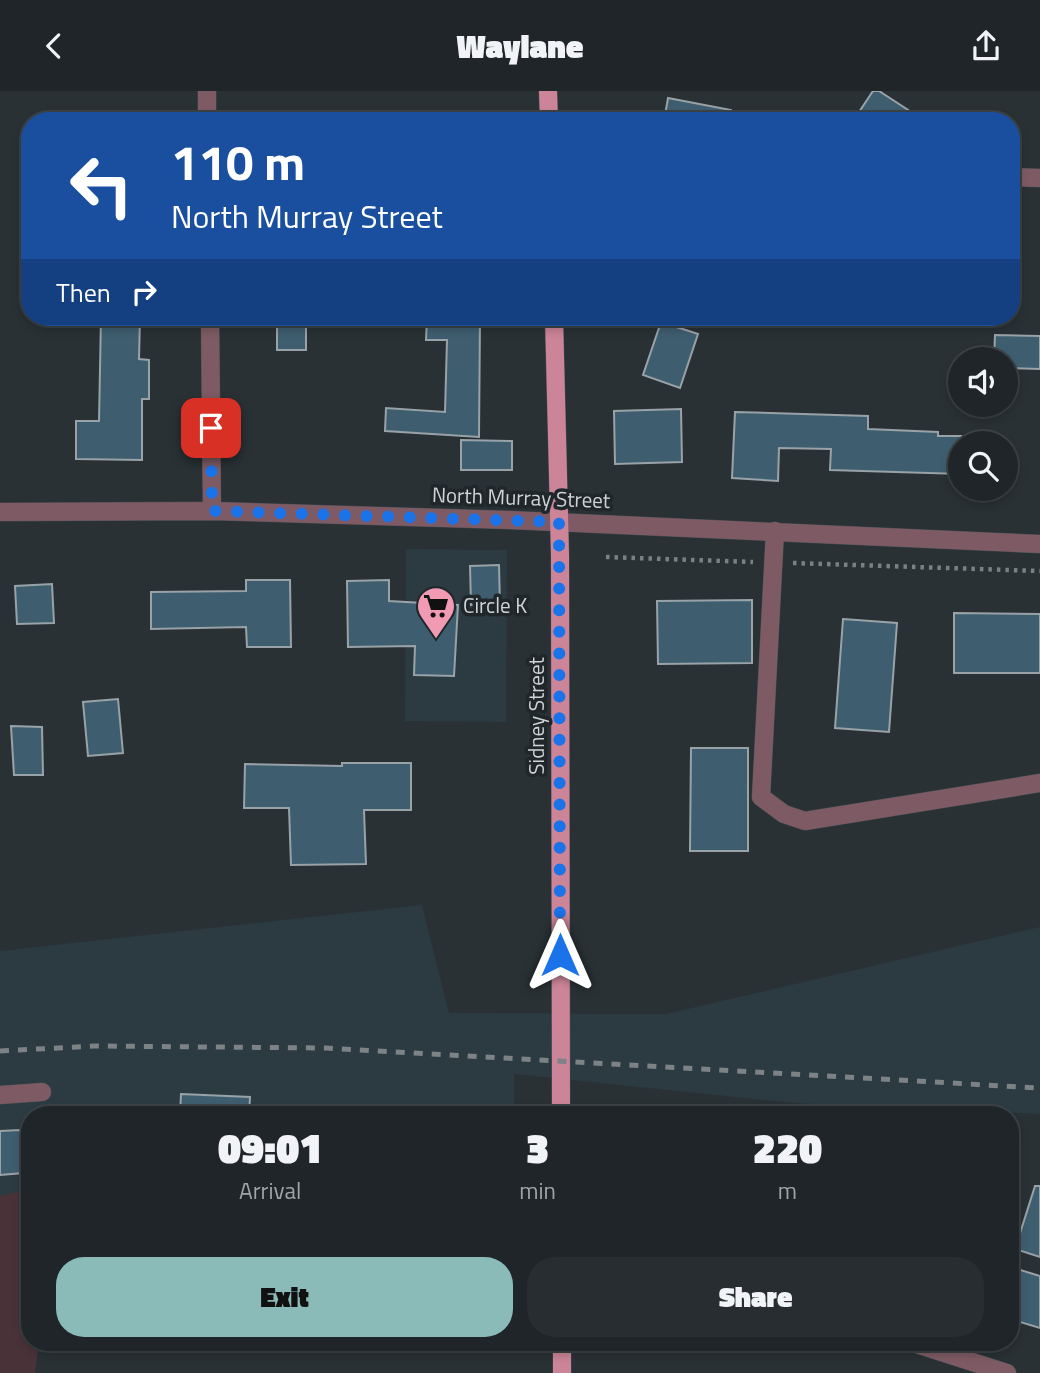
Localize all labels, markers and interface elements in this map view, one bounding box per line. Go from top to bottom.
text: Waylane [457,22,583,70]
icon: back [35,27,73,65]
icon: share [967,27,1005,65]
text: 110 m [171,124,305,199]
icon: left [56,140,147,231]
text: North Murray Street [171,192,443,240]
text: Then [56,273,111,312]
icon: right [125,273,163,311]
map controls [948,347,1018,501]
button: sound [948,347,1018,417]
pin [181,398,241,458]
icon: arrive [192,409,230,447]
button: search [948,431,1018,501]
street label: North Murray Street [431,478,611,516]
supermarket icon: Circle K [415,585,457,640]
place label: Circle K [463,589,527,621]
street label: Sidney Street [520,657,552,775]
position arrow [523,918,597,992]
text: 09:01 [218,1115,322,1179]
text: 3 [526,1115,549,1179]
text: 220 [753,1115,822,1179]
text: Arrival [239,1173,301,1208]
text: min [519,1173,556,1208]
text: m [778,1173,797,1208]
button: Exit [56,1257,513,1337]
button: Share [527,1257,984,1337]

